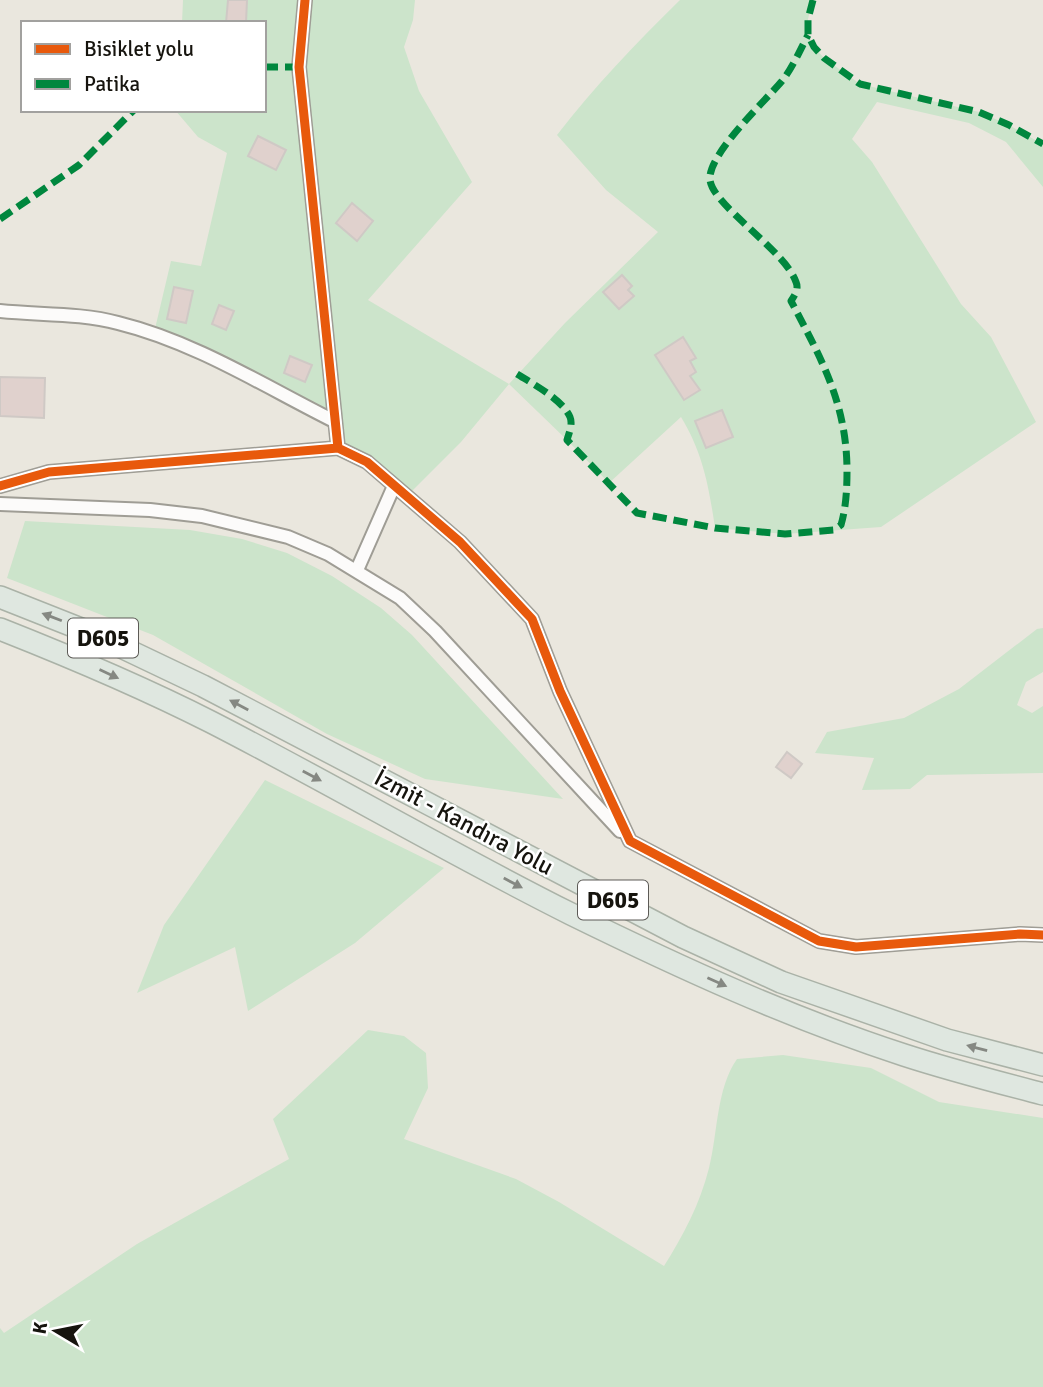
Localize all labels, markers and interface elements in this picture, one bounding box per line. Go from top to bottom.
legend [21,21,266,112]
text: Bisiklet yolu [84,36,194,62]
text: Patika [84,71,140,97]
one-way arrow [41,612,62,623]
road number: D605 [68,618,138,658]
one-way arrow [98,668,119,679]
one-way arrow [229,699,249,711]
street label: İzmit - Kandıra Yolu [369,762,559,882]
one-way arrow [302,770,322,782]
one-way arrow [503,876,523,888]
road number: D605 [578,880,648,920]
one-way arrow [707,976,727,988]
one-way arrow [966,1042,987,1052]
north arrow [21,1296,91,1366]
text: K [27,1320,53,1336]

